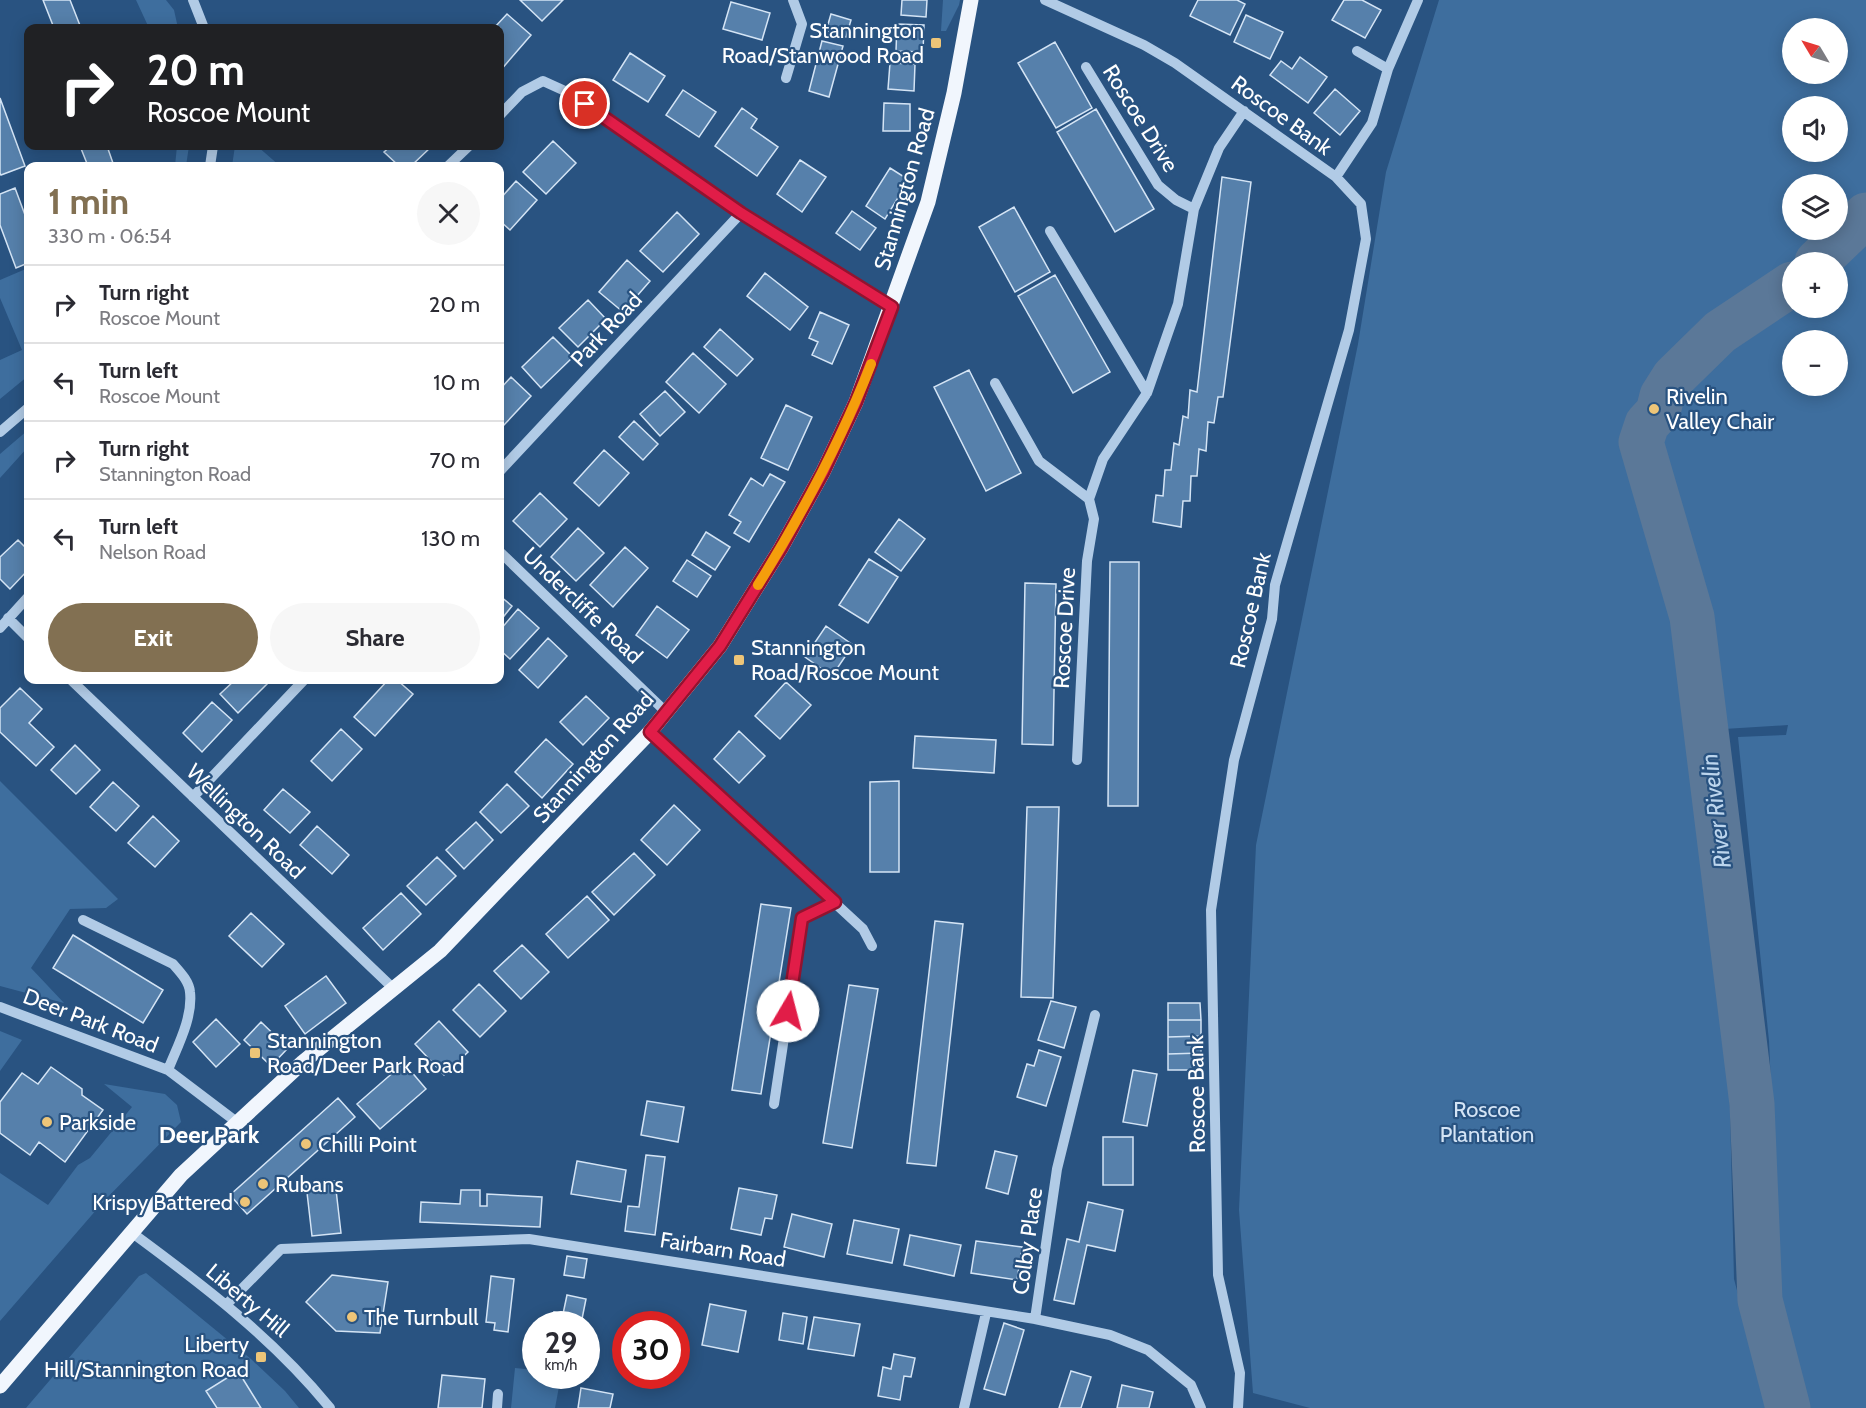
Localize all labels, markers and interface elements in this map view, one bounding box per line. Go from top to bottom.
place label: Stannington Road/Stanwood Road [722,17,924,69]
north arrow [1782,18,1848,84]
map controls [1782,18,1848,396]
marker: Stannington Road/Stanwood Road [929,36,943,50]
text: 20 m [147,44,245,96]
icon: right [48,48,126,126]
street label: Roscoe Drive [1097,60,1184,177]
street label: Roscoe Bank [1226,70,1338,161]
pin [559,78,610,129]
icon: arrive [568,87,601,120]
text: Roscoe Mount [147,96,310,129]
button: sound [1782,96,1848,162]
street label: Stannington Road [868,105,941,273]
button: layers [1782,174,1848,240]
text: 1 min [48,179,129,223]
button: close [417,182,480,245]
text: 330 m · 06:54 [48,224,171,248]
button: + [1782,252,1848,318]
text: Turn right [99,279,189,306]
street label: Park Road [565,286,648,372]
icon: right [48,288,81,321]
text: 20 m [429,291,480,318]
text: Roscoe Mount [99,306,220,330]
button: − [1782,330,1848,396]
text: Turn left [99,357,178,384]
icon: left [48,366,81,399]
text: 10 m [433,369,480,396]
place label: Rivelin Valley Chair [1666,383,1774,435]
text: Roscoe Mount [99,384,220,408]
marker: Rivelin Valley Chair [1647,402,1661,416]
text: Turn right [99,435,189,462]
icon: right [48,444,81,477]
text: 70 m [430,447,480,474]
text: Stannington Road [99,462,251,486]
text: Turn left [99,513,178,540]
icon: left [48,522,81,555]
text: 130 m [421,525,480,552]
text: Nelson Road [99,540,206,564]
street label: Undercliffe Road [517,541,648,669]
street label: Roscoe Bank [1224,549,1277,671]
street label: Roscoe Drive [1048,567,1081,689]
button: Exit [48,603,258,672]
button: Share [270,603,480,672]
place label: Stannington Road/Roscoe Mount [751,634,939,686]
marker: Stannington Road/Roscoe Mount [732,653,746,667]
street label: Stannington Road [527,686,659,829]
water label: River Rivelin [1694,752,1737,870]
street label: Wellington Road [181,758,310,885]
position arrow [756,979,820,1043]
street label: Deer Park Road [19,982,162,1059]
place label: Stannington Road/Deer Park Road [267,1027,464,1079]
street label: Roscoe Bank [1182,1035,1211,1153]
marker: Stannington Road/Deer Park Road [248,1046,262,1060]
park label: Roscoe Plantation [1440,1096,1534,1148]
place label: Parkside [59,1109,136,1136]
marker: Parkside [40,1115,54,1129]
district label: Deer Park [159,1120,260,1149]
place label: Chilli Point [318,1131,417,1158]
marker: Chilli Point [299,1137,313,1151]
place label: Rubans [275,1171,344,1198]
marker: Rubans [256,1177,270,1191]
street label: Colby Place [1007,1186,1048,1296]
place label: Krispy Battered [92,1189,233,1216]
marker: Krispy Battered [238,1195,252,1209]
street label: Fairbarn Road [658,1226,788,1273]
street label: Liberty Hill [201,1258,295,1343]
place label: The Turnbull [364,1304,479,1331]
marker: The Turnbull [345,1310,359,1324]
speed limit sign: 30 [612,1311,690,1389]
text: 29 [545,1324,577,1361]
place label: Liberty Hill/Stannington Road [44,1331,249,1383]
marker: Liberty Hill/Stannington Road [254,1350,268,1364]
text: km/h [545,1356,577,1374]

